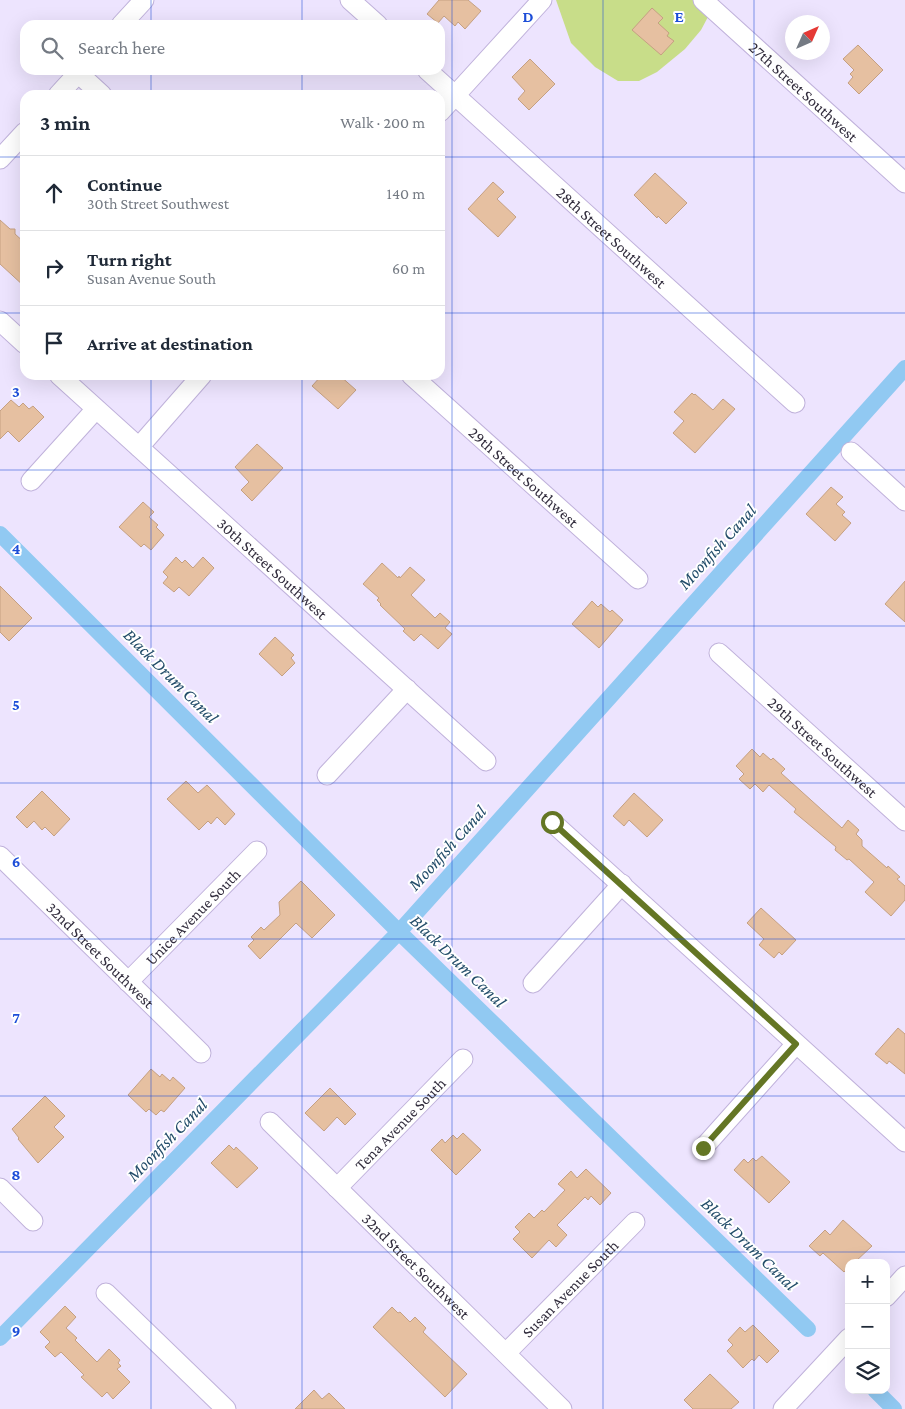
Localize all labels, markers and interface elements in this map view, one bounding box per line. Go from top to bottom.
text: D [522,8,534,25]
text: E [674,8,684,25]
north arrow [785,15,830,60]
search box [20,20,445,75]
icon: search [38,34,66,62]
text: Search here [78,37,165,58]
street label: 27th Street Southwest [746,38,862,145]
text: 3 min [40,111,90,135]
text: Walk · 200 m [340,114,425,131]
text: Continue [87,174,162,195]
icon: ahead [40,179,68,207]
street label: 28th Street Southwest [553,184,670,292]
text: 140 m [387,185,425,202]
text: 30th Street Southwest [87,195,229,212]
text: Turn right [87,249,172,270]
icon: right [40,254,68,282]
text: 60 m [392,260,425,277]
text: Susan Avenue South [87,270,216,287]
icon: arrive [40,329,68,357]
text: Arrive at destination [87,333,253,354]
text: 3 [12,383,20,400]
street label: 29th Street Southwest [466,423,582,531]
water label: Moonfish Canal [673,500,761,594]
street label: 30th Street Southwest [214,515,331,623]
text: 4 [12,540,21,557]
water label: Black Drum Canal [120,625,223,728]
street label: 29th Street Southwest [764,694,881,801]
text: 5 [12,696,20,713]
water label: Moonfish Canal [403,801,491,895]
route start [541,811,564,834]
text: 6 [12,853,20,870]
street label: Unice Avenue South [142,865,244,968]
street label: 32nd Street Southwest [43,899,158,1012]
water label: Black Drum Canal [406,910,510,1012]
text: 7 [12,1009,20,1026]
street label: Tena Avenue South [352,1074,449,1174]
water label: Moonfish Canal [122,1094,212,1186]
route end [692,1137,715,1160]
text: 8 [11,1166,21,1183]
water label: Black Drum Canal [697,1193,801,1295]
street label: 32nd Street Southwest [359,1210,474,1323]
street label: Susan Avenue South [519,1236,622,1340]
map controls [845,1259,890,1394]
button: + [845,1259,890,1304]
button: − [845,1304,890,1349]
text: 9 [12,1322,20,1339]
button: layers [845,1349,890,1394]

